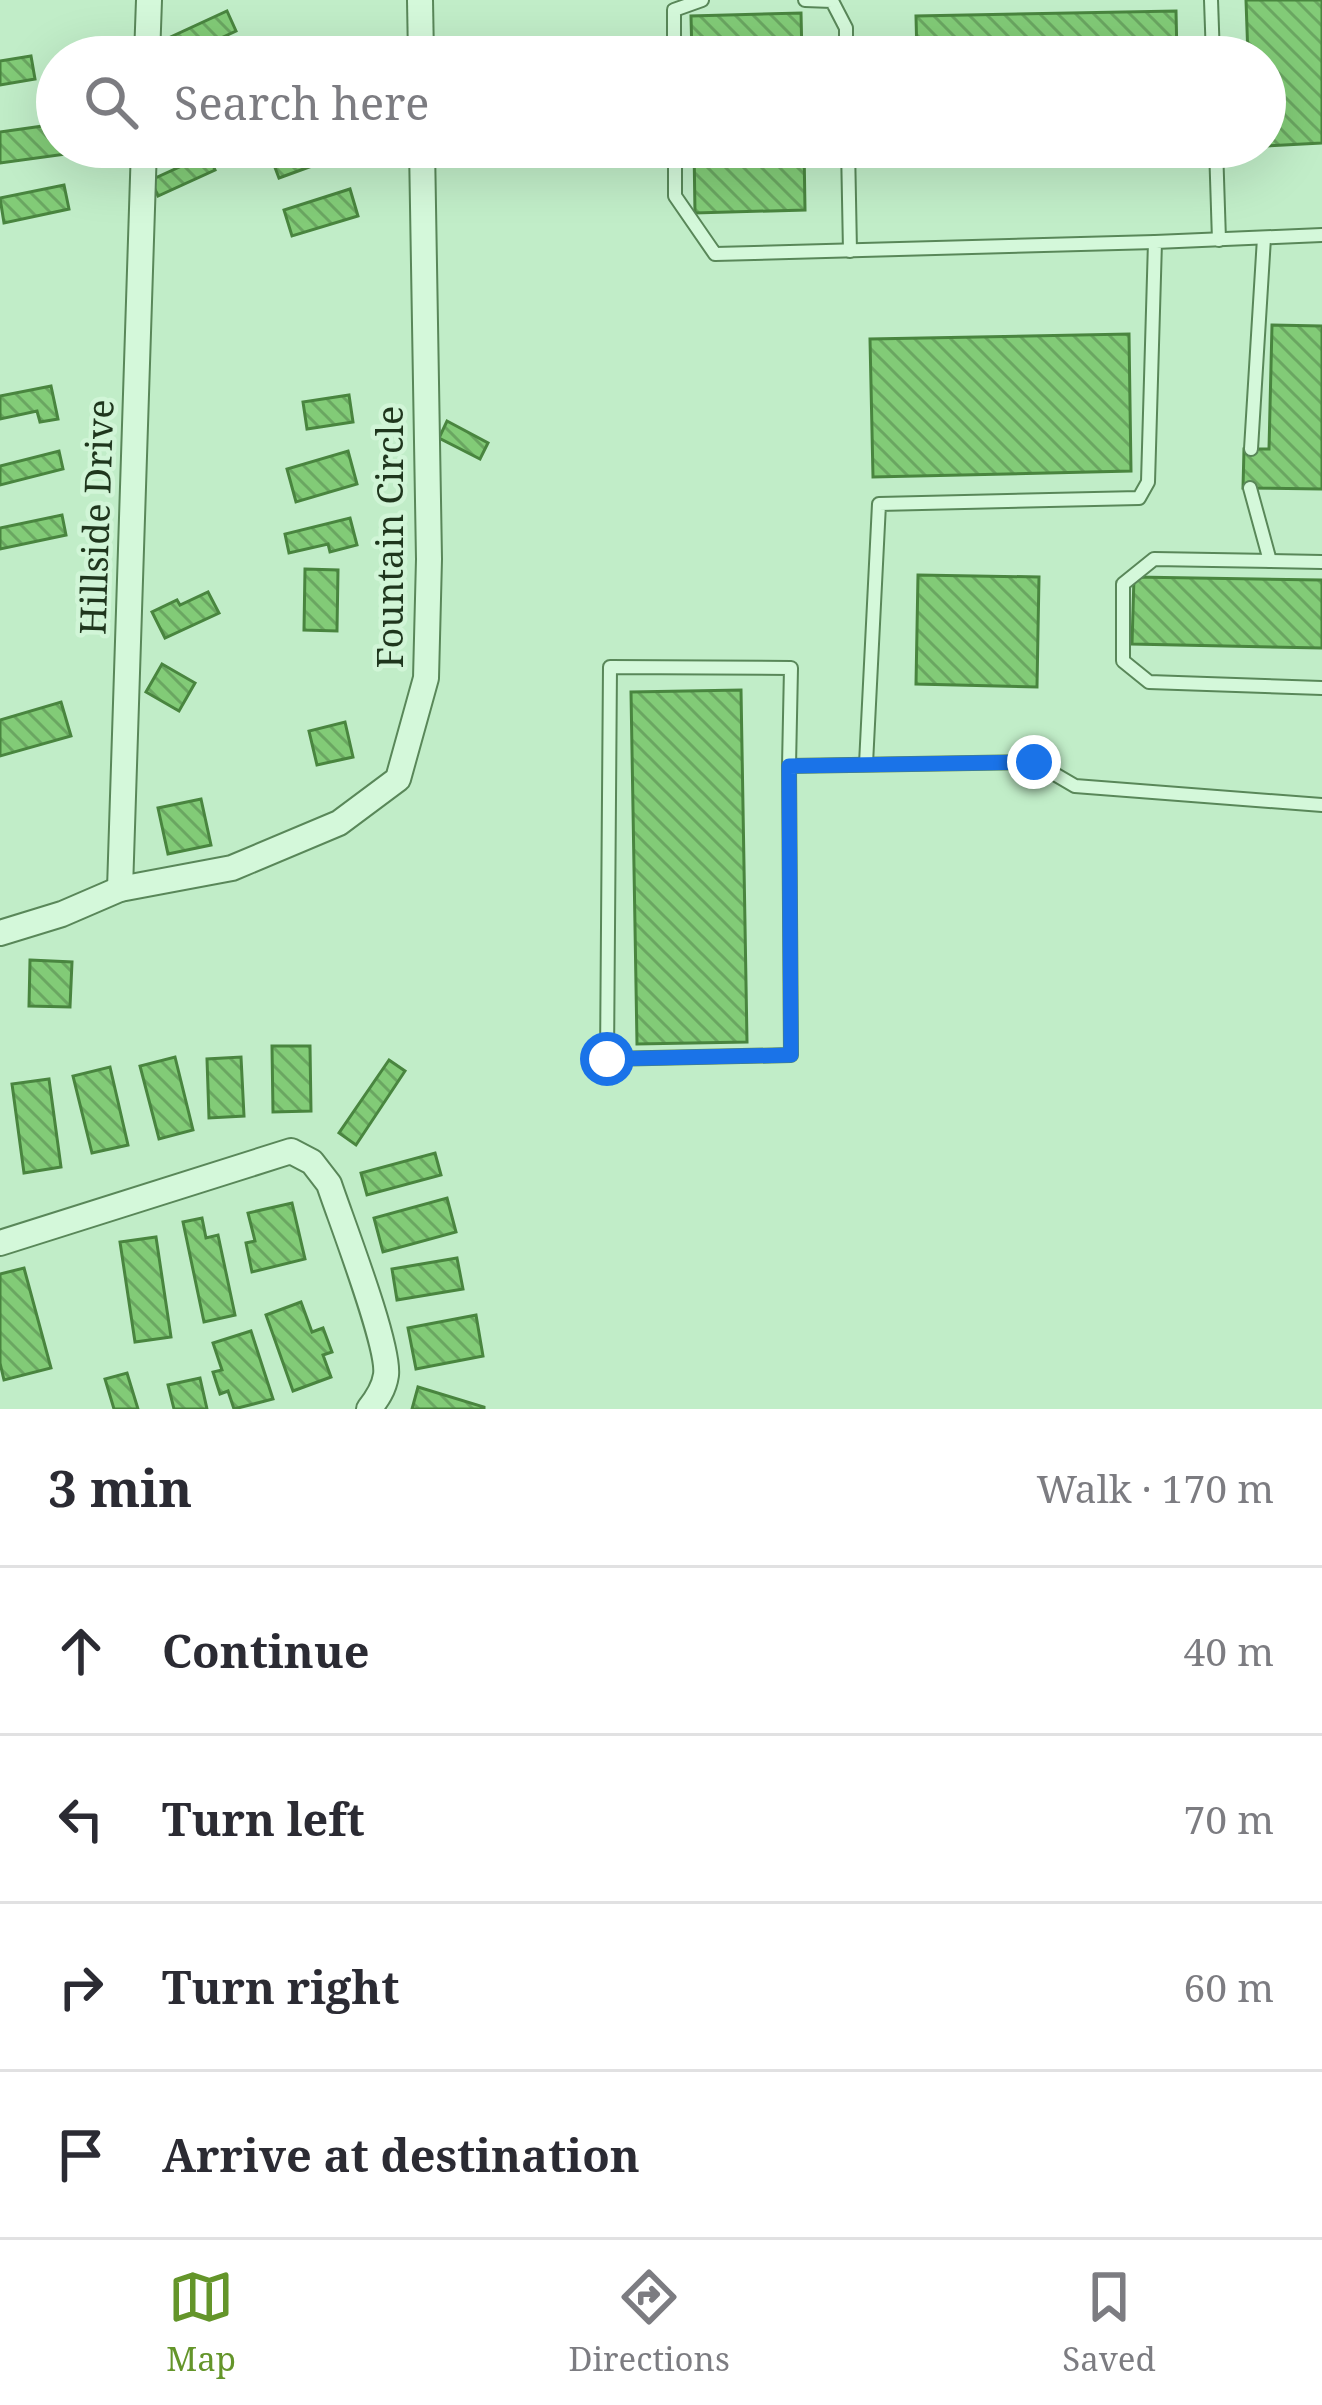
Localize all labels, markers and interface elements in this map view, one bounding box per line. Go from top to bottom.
search box [36,36,1286,168]
icon: search [78,69,144,135]
text: Search here [174,72,429,133]
street label: Hillside Drive [67,398,125,636]
street label: Fountain Circle [365,406,414,668]
route end [1007,735,1061,789]
route start [580,1032,634,1086]
text: 3 min [48,1452,192,1522]
text: Walk · 170 m [1037,1461,1274,1514]
icon: ahead [48,1618,114,1684]
text: Continue [162,1620,370,1681]
text: 40 m [1183,1624,1274,1677]
icon: left [48,1786,114,1852]
text: Turn left [162,1788,365,1849]
text: 70 m [1183,1792,1274,1845]
icon: right [48,1954,114,2020]
text: Turn right [162,1956,399,2017]
text: 60 m [1183,1960,1274,2013]
icon: arrive [48,2122,114,2188]
text: Arrive at destination [162,2124,640,2185]
tab: Map [166,2264,236,2381]
tab: Directions [568,2264,730,2381]
tab: Saved [1062,2264,1156,2381]

